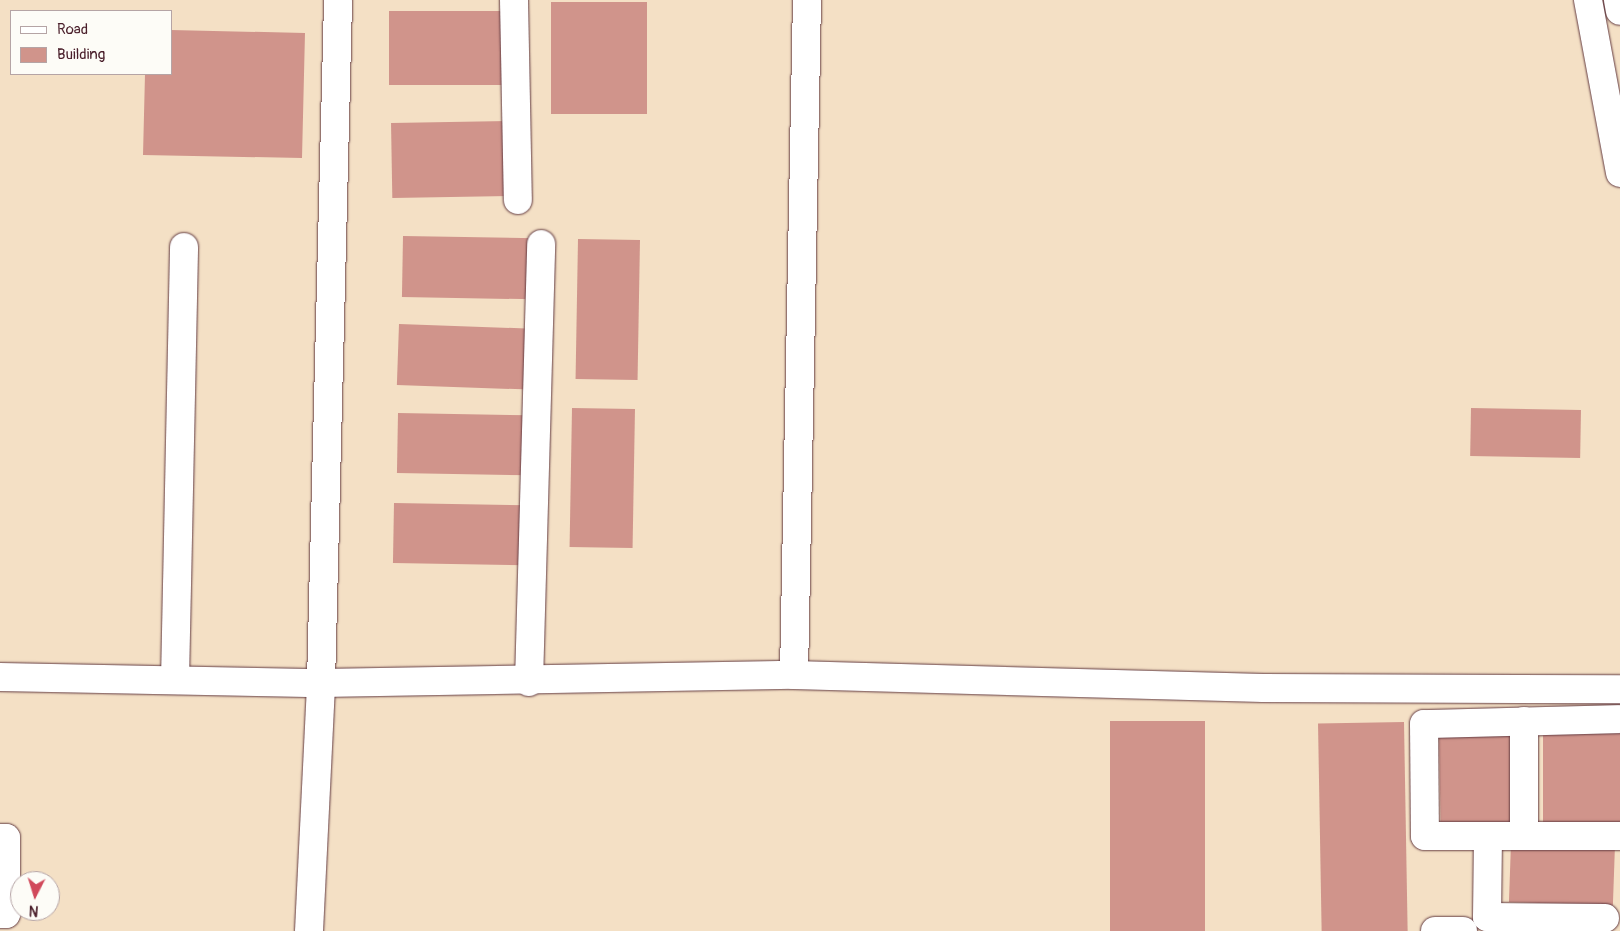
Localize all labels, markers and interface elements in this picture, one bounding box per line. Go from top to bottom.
legend [10,10,172,75]
text: Road [57,20,88,39]
text: Building [57,45,105,64]
north arrow [10,871,60,921]
text: N [28,902,39,919]

